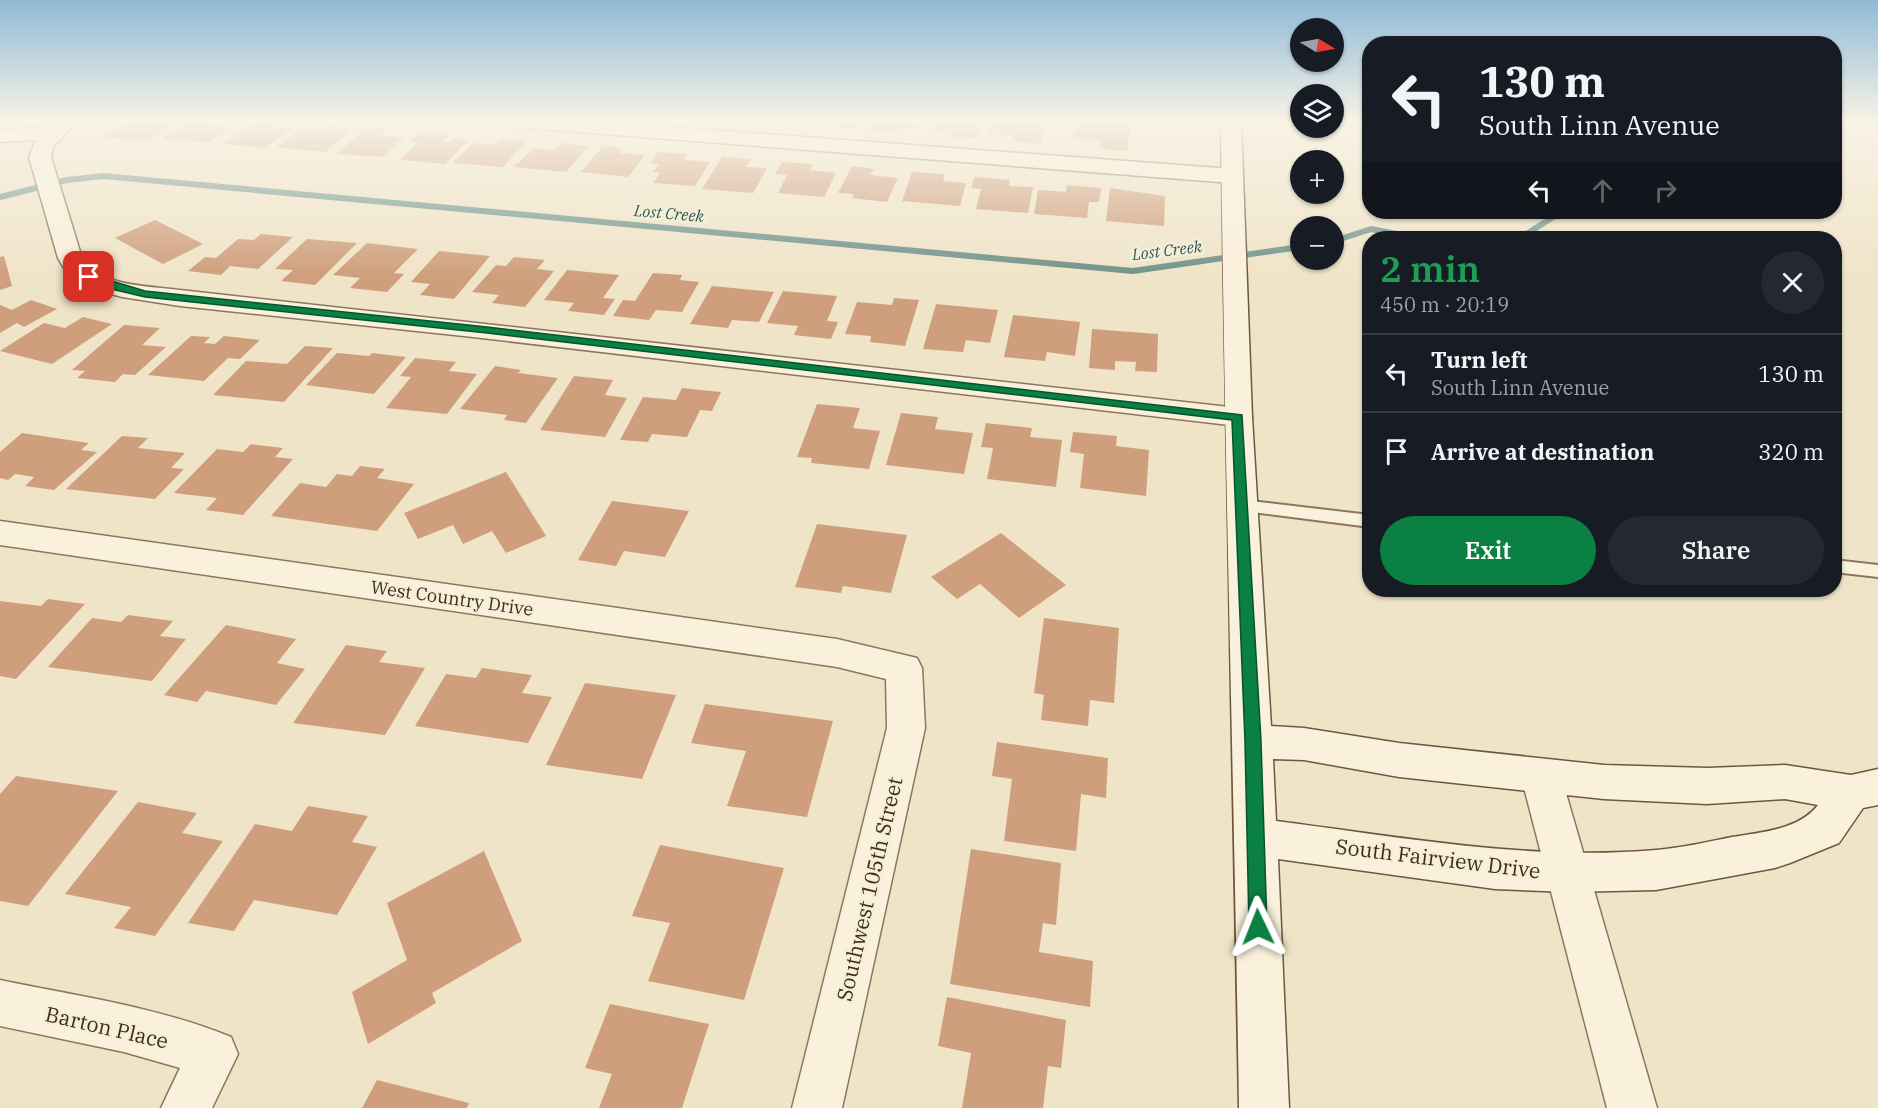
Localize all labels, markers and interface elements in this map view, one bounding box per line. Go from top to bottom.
north arrow [1290,18,1344,72]
map controls [1290,18,1344,270]
text: 130 m [1479,54,1605,109]
icon: left [1380,60,1458,138]
button: layers [1290,84,1344,138]
text: South Linn Avenue [1479,107,1720,142]
button: + [1290,150,1344,204]
icon: left [1523,174,1556,207]
icon: ahead [1586,174,1619,207]
icon: right [1649,174,1682,207]
water label: Lost Creek [632,200,705,226]
button: − [1290,216,1344,270]
water label: Lost Creek [1130,236,1204,264]
text: 2 min [1380,245,1480,292]
pin [63,251,114,302]
button: close [1761,251,1824,314]
icon: arrive [72,260,105,293]
text: 450 m · 20:19 [1380,291,1509,318]
text: Turn left [1431,345,1527,374]
icon: left [1380,357,1413,390]
text: 130 m [1758,359,1824,388]
text: South Linn Avenue [1431,374,1609,401]
icon: arrive [1380,435,1413,468]
text: Arrive at destination [1431,437,1654,466]
text: 320 m [1758,437,1824,466]
button: Exit [1380,516,1596,585]
button: Share [1608,516,1824,585]
street label: West Country Drive [369,575,535,621]
street label: Southwest 105th Street [830,774,908,1004]
street label: South Fairview Drive [1334,832,1542,884]
position arrow [1226,895,1290,959]
street label: Barton Place [43,999,171,1055]

